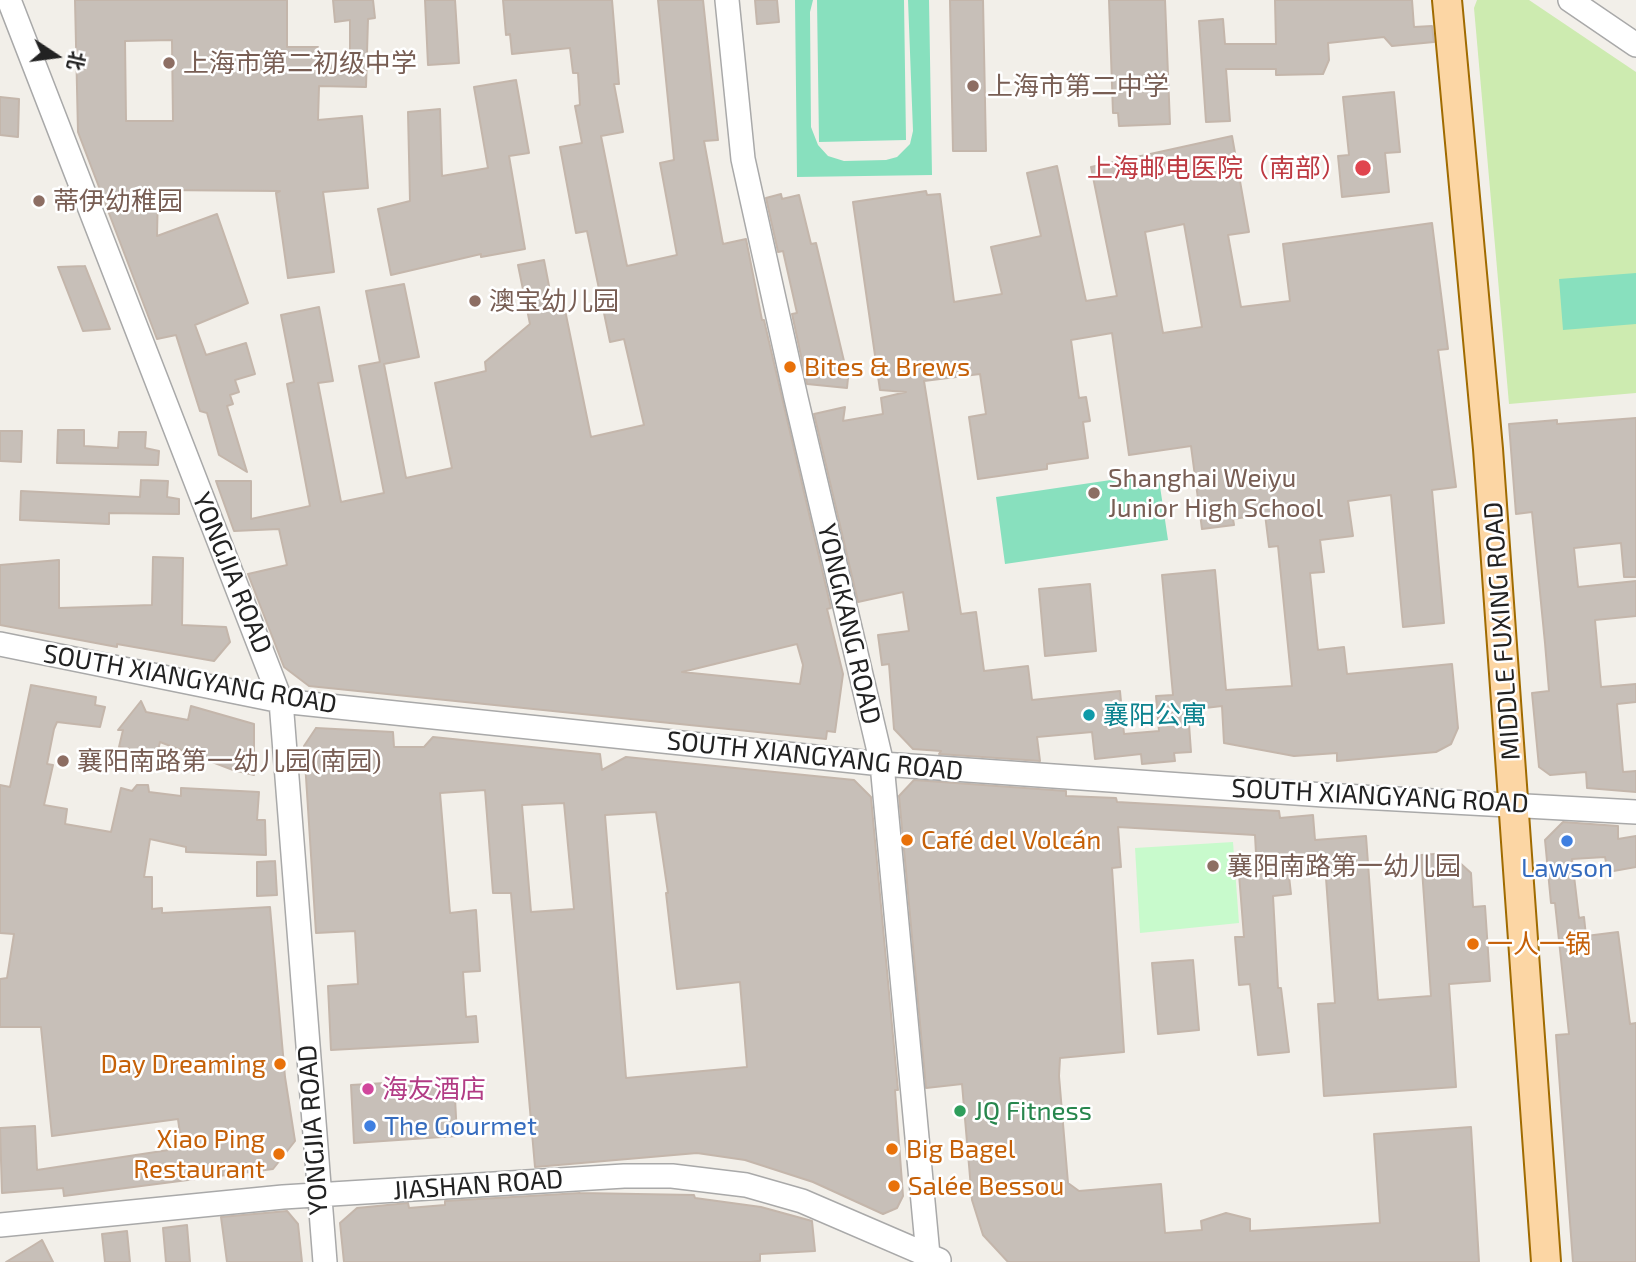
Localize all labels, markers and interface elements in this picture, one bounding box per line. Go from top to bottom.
north arrow [21,21,91,91]
place label: 上海市第二初级中学 [183,47,417,79]
text: 北 [64,49,90,73]
marker: 上海市第二初级中学 [161,55,177,71]
place label: 上海市第二中学 [987,70,1169,102]
marker: 上海市第二中学 [965,78,981,94]
place label: 上海邮电医院（南部） [1087,152,1347,184]
marker: 上海邮电医院（南部） [1353,158,1373,178]
place label: 蒂伊幼稚园 [53,185,183,217]
marker: 蒂伊幼稚园 [31,193,47,209]
place label: 澳宝幼儿园 [489,285,619,317]
marker: 澳宝幼儿园 [467,293,483,309]
place label: Bites & Brews [804,351,970,383]
marker: Bites & Brews [782,359,798,375]
place label: Shanghai Weiyu Junior High School [1108,462,1323,524]
marker: Shanghai Weiyu Junior High School [1086,485,1102,501]
street label: YONGJIA ROAD [186,488,278,658]
street label: MIDDLE FUXING ROAD [1477,501,1527,761]
street label: YONGKANG ROAD [811,521,887,727]
street label: SOUTH XIANGYANG ROAD [41,638,339,720]
place label: 襄阳公寓 [1103,699,1207,731]
marker: 襄阳公寓 [1081,707,1097,723]
street label: SOUTH XIANGYANG ROAD [665,725,965,787]
place label: 襄阳南路第一幼儿园(南园) [77,745,382,777]
marker: 襄阳南路第一幼儿园(南园) [55,753,71,769]
street label: SOUTH XIANGYANG ROAD [1231,773,1529,819]
place label: Café del Volcán [921,824,1101,856]
marker: Café del Volcán [899,832,915,848]
marker: Lawson [1559,833,1575,849]
place label: 襄阳南路第一幼儿园 [1227,850,1461,882]
place label: Lawson [1521,852,1613,884]
marker: 襄阳南路第一幼儿园 [1205,858,1221,874]
place label: 一人一锅 [1487,928,1591,960]
marker: 一人一锅 [1465,936,1481,952]
street label: YONGJIA ROAD [291,1044,335,1216]
place label: Day Dreaming [100,1048,266,1080]
marker: Day Dreaming [272,1056,288,1072]
place label: 海友酒店 [382,1073,486,1105]
marker: 海友酒店 [360,1081,376,1097]
place label: JQ Fitness [974,1095,1092,1127]
marker: JQ Fitness [952,1103,968,1119]
place label: The Gourmet [384,1110,537,1142]
marker: The Gourmet [362,1118,378,1134]
place label: Xiao Ping Restaurant [133,1123,265,1184]
place label: Big Bagel [906,1133,1015,1165]
marker: Big Bagel [884,1141,900,1157]
marker: Xiao Ping Restaurant [271,1146,287,1162]
street label: JIASHAN ROAD [392,1163,564,1207]
place label: Salée Bessou [908,1170,1064,1202]
marker: Salée Bessou [886,1178,902,1194]

